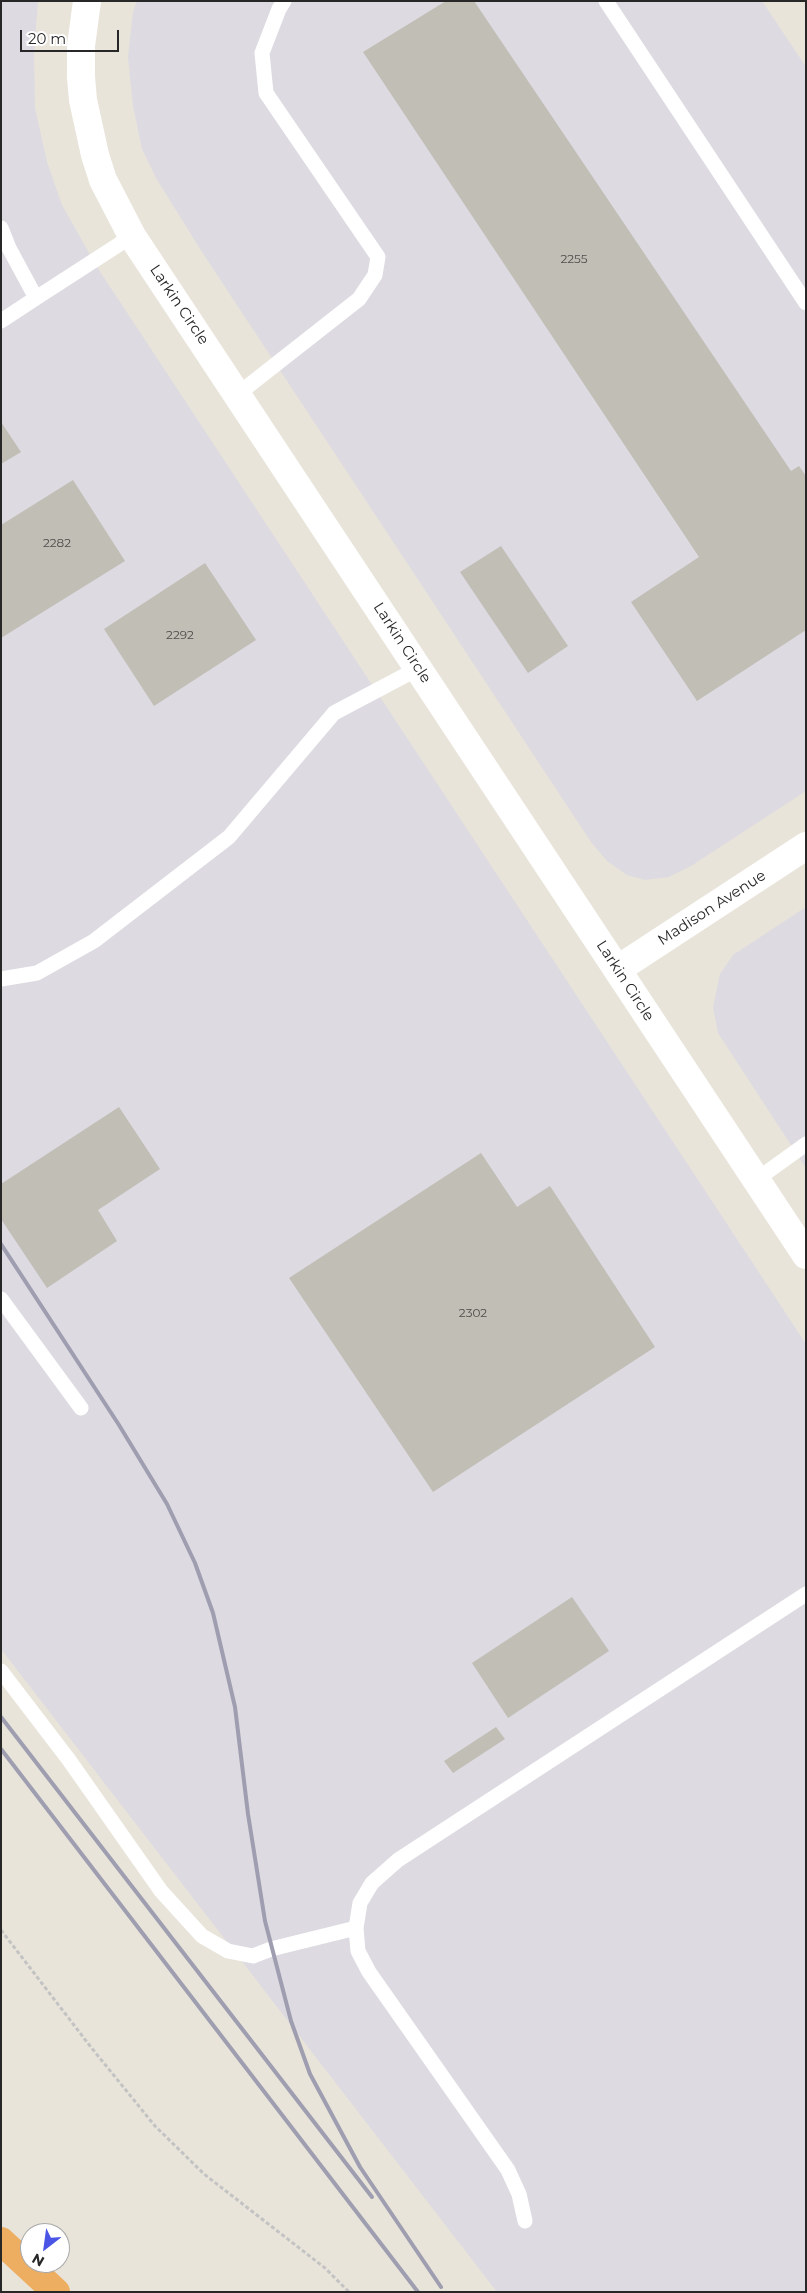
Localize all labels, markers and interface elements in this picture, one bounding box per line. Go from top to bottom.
scale bar [22,20,121,52]
text: 20 m [28,29,66,48]
house number: 2255 [560,252,588,266]
street label: Larkin Circle [146,262,212,348]
house number: 2282 [43,536,71,550]
street label: Larkin Circle [369,599,435,687]
house number: 2292 [166,628,194,642]
street label: Madison Avenue [655,866,769,950]
street label: Larkin Circle [592,937,658,1025]
house number: 2302 [459,1306,487,1320]
north arrow [20,2223,70,2273]
text: N [29,2250,47,2271]

